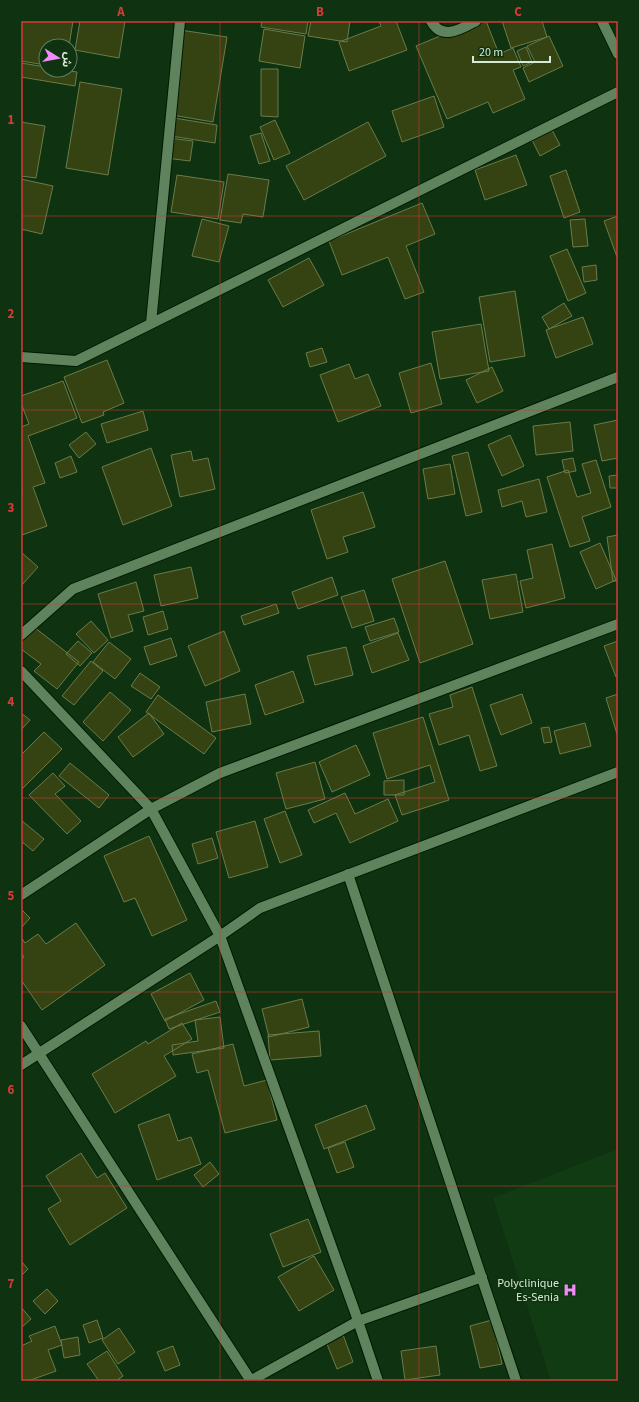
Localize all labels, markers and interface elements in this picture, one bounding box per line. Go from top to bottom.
text: A [116,3,125,21]
text: B [316,3,324,21]
text: C [514,3,522,21]
north arrow [38,38,78,78]
scale bar [473,38,550,64]
text: 20 m [479,44,503,61]
text: ش [59,51,76,69]
text: 1 [8,111,15,129]
text: 2 [8,305,15,323]
text: 3 [8,499,15,517]
text: 4 [8,693,15,711]
text: 5 [8,887,15,905]
text: 6 [8,1081,15,1099]
text: 7 [8,1275,15,1293]
place label: Polyclinique Es-Senia [497,1275,559,1306]
hospital icon: Polyclinique Es-Senia [562,1282,578,1298]

